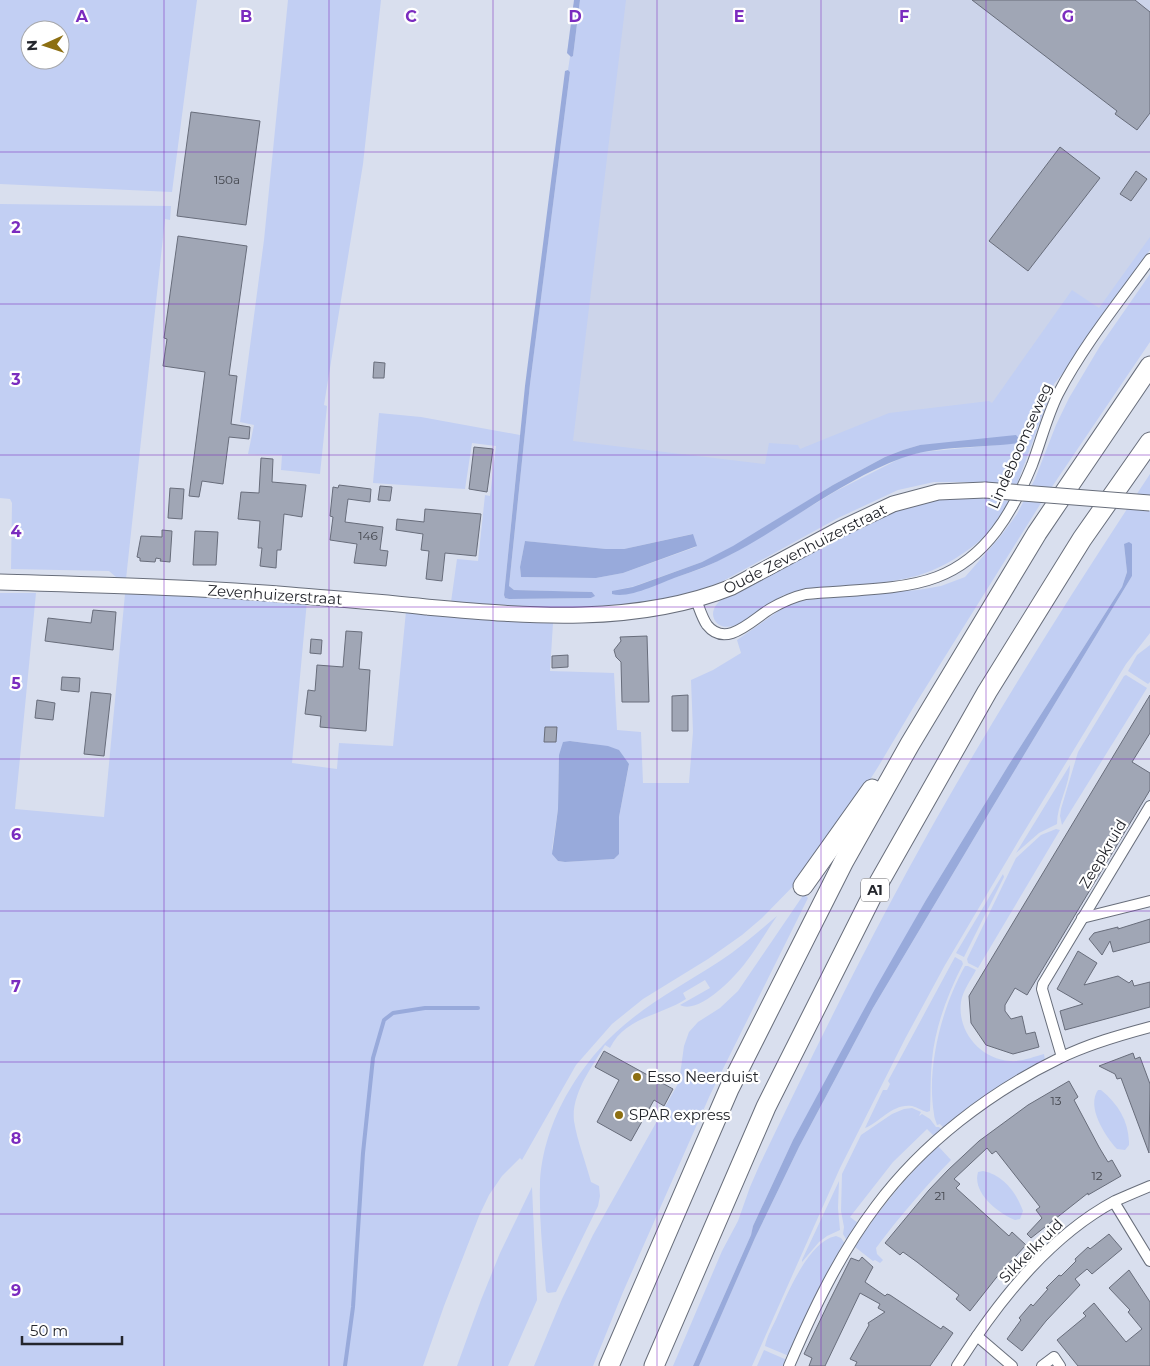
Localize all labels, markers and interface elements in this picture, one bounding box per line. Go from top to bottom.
text: A [75,7,89,26]
text: B [240,7,252,26]
text: C [405,7,417,26]
text: D [568,7,582,26]
text: E [734,7,744,26]
text: F [899,7,909,26]
text: G [1062,7,1074,26]
north arrow [20,20,70,70]
text: N [23,40,41,52]
house number: 150a [214,172,240,187]
text: 2 [11,218,21,237]
text: 3 [10,370,21,389]
street label: Lindeboomseweg [983,380,1056,512]
street label: Oude Zevenhuizerstraat [720,499,890,598]
text: 4 [10,522,22,541]
house number: 146 [358,528,378,543]
street label: Zevenhuizerstraat [207,580,343,609]
text: 5 [11,674,21,693]
street label: Zeepkruid [1075,816,1131,892]
text: 6 [11,825,21,844]
road number: A1 [861,878,889,902]
text: 7 [11,977,21,996]
place label: Esso Neerduist [647,1067,759,1086]
marker: Esso Neerduist [631,1071,643,1083]
house number: 13 [1050,1093,1062,1108]
place label: SPAR express [629,1105,730,1124]
marker: SPAR express [613,1109,625,1121]
text: 8 [11,1129,21,1148]
house number: 12 [1091,1168,1103,1183]
house number: 21 [934,1188,946,1203]
street label: Sikkelkruid [995,1215,1067,1287]
text: 9 [11,1281,21,1300]
scale bar [22,1314,122,1346]
text: 50 m [30,1321,68,1340]

